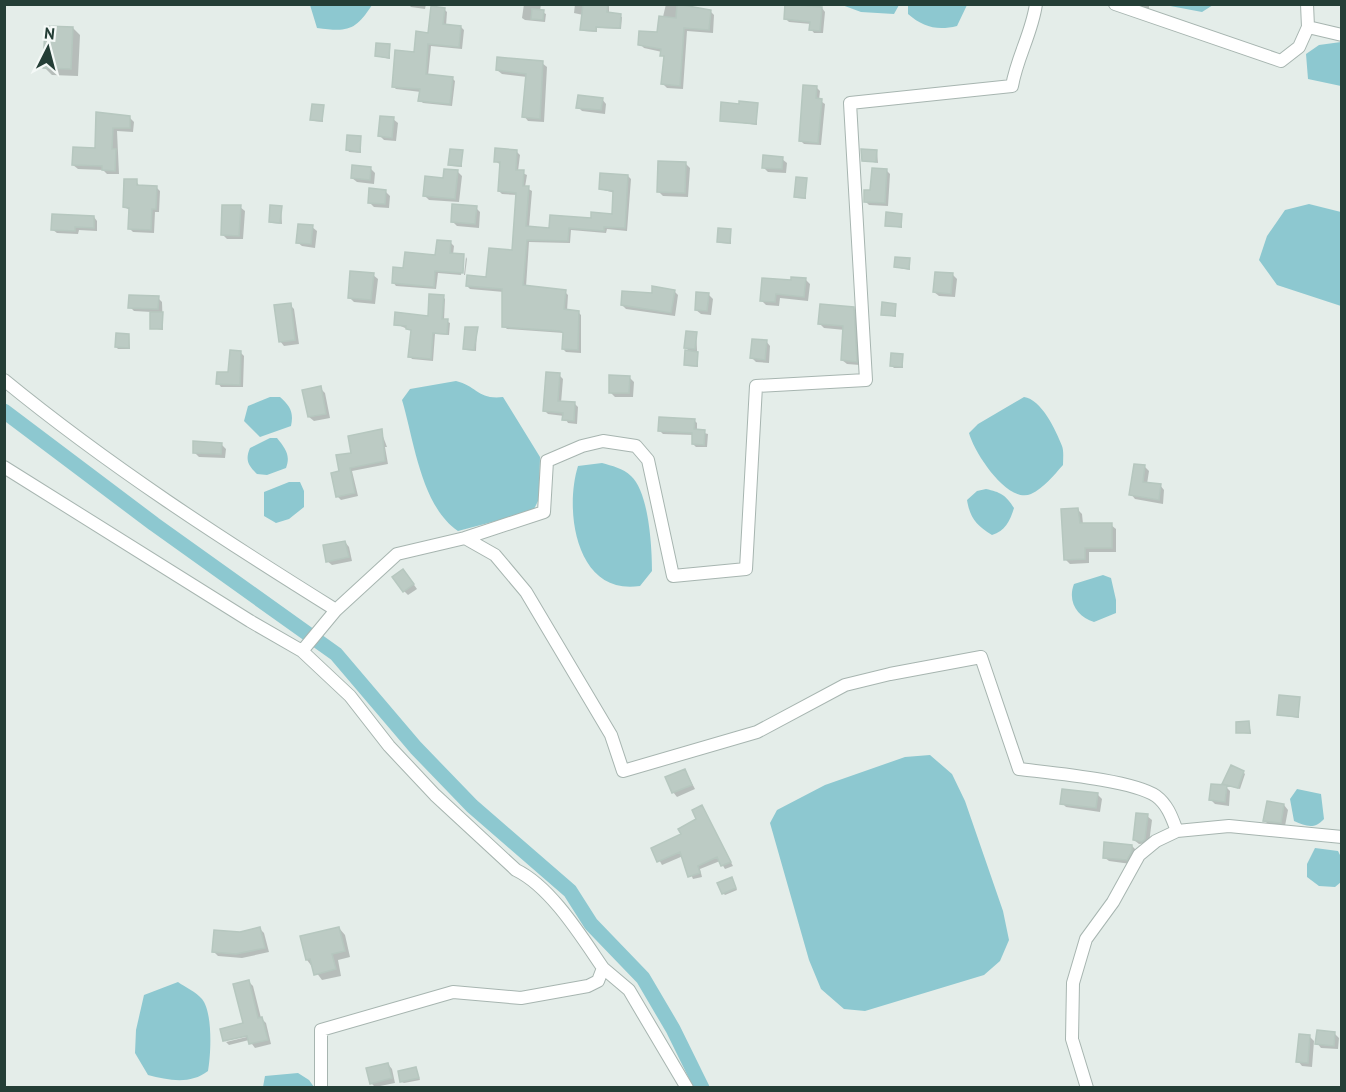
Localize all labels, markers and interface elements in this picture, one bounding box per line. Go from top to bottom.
north arrow [18,18,78,78]
text: N [43,23,56,44]

